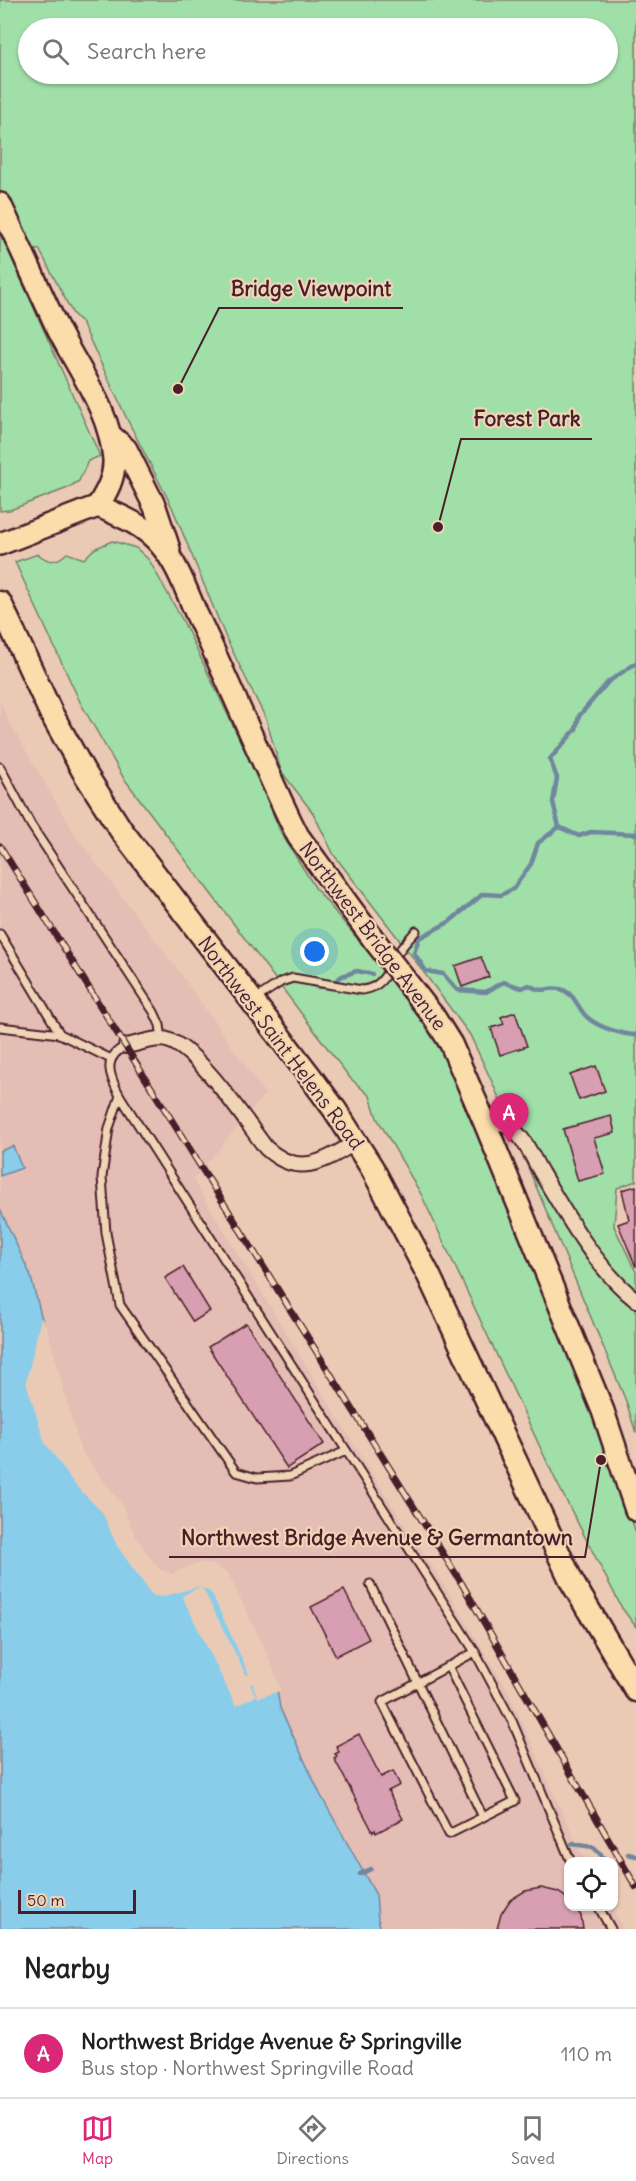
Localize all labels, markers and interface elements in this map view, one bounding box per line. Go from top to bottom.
search box [18,18,618,84]
icon: search [39,35,72,68]
text: Search here [87,37,206,65]
callout: Bridge Viewpoint [219,269,403,308]
text: Bridge Viewpoint [231,275,392,302]
callout: Forest Park [461,400,592,439]
text: Forest Park [473,405,581,432]
street label: Northwest Bridge Avenue [294,837,452,1035]
street label: Northwest Saint Helens Road [193,931,370,1155]
your location [300,937,329,966]
pin: A [490,1094,528,1143]
callout: Northwest Bridge Avenue & Germantown [169,1518,585,1557]
text: Northwest Bridge Avenue & Germantown [181,1524,573,1551]
map controls [564,1857,618,1911]
button: locate [564,1857,618,1911]
scale bar [18,1887,136,1914]
text: 50 m [27,1890,65,1910]
text: Nearby [24,1952,110,1985]
text: Northwest Bridge Avenue & Springville [81,2027,462,2055]
text: A [37,2041,50,2066]
text: 110 m [561,2041,612,2066]
text: Bus stop · Northwest Springville Road [81,2055,414,2080]
tab: Map [81,2112,114,2168]
tab: Directions [276,2112,349,2168]
tab: Saved [511,2112,555,2168]

